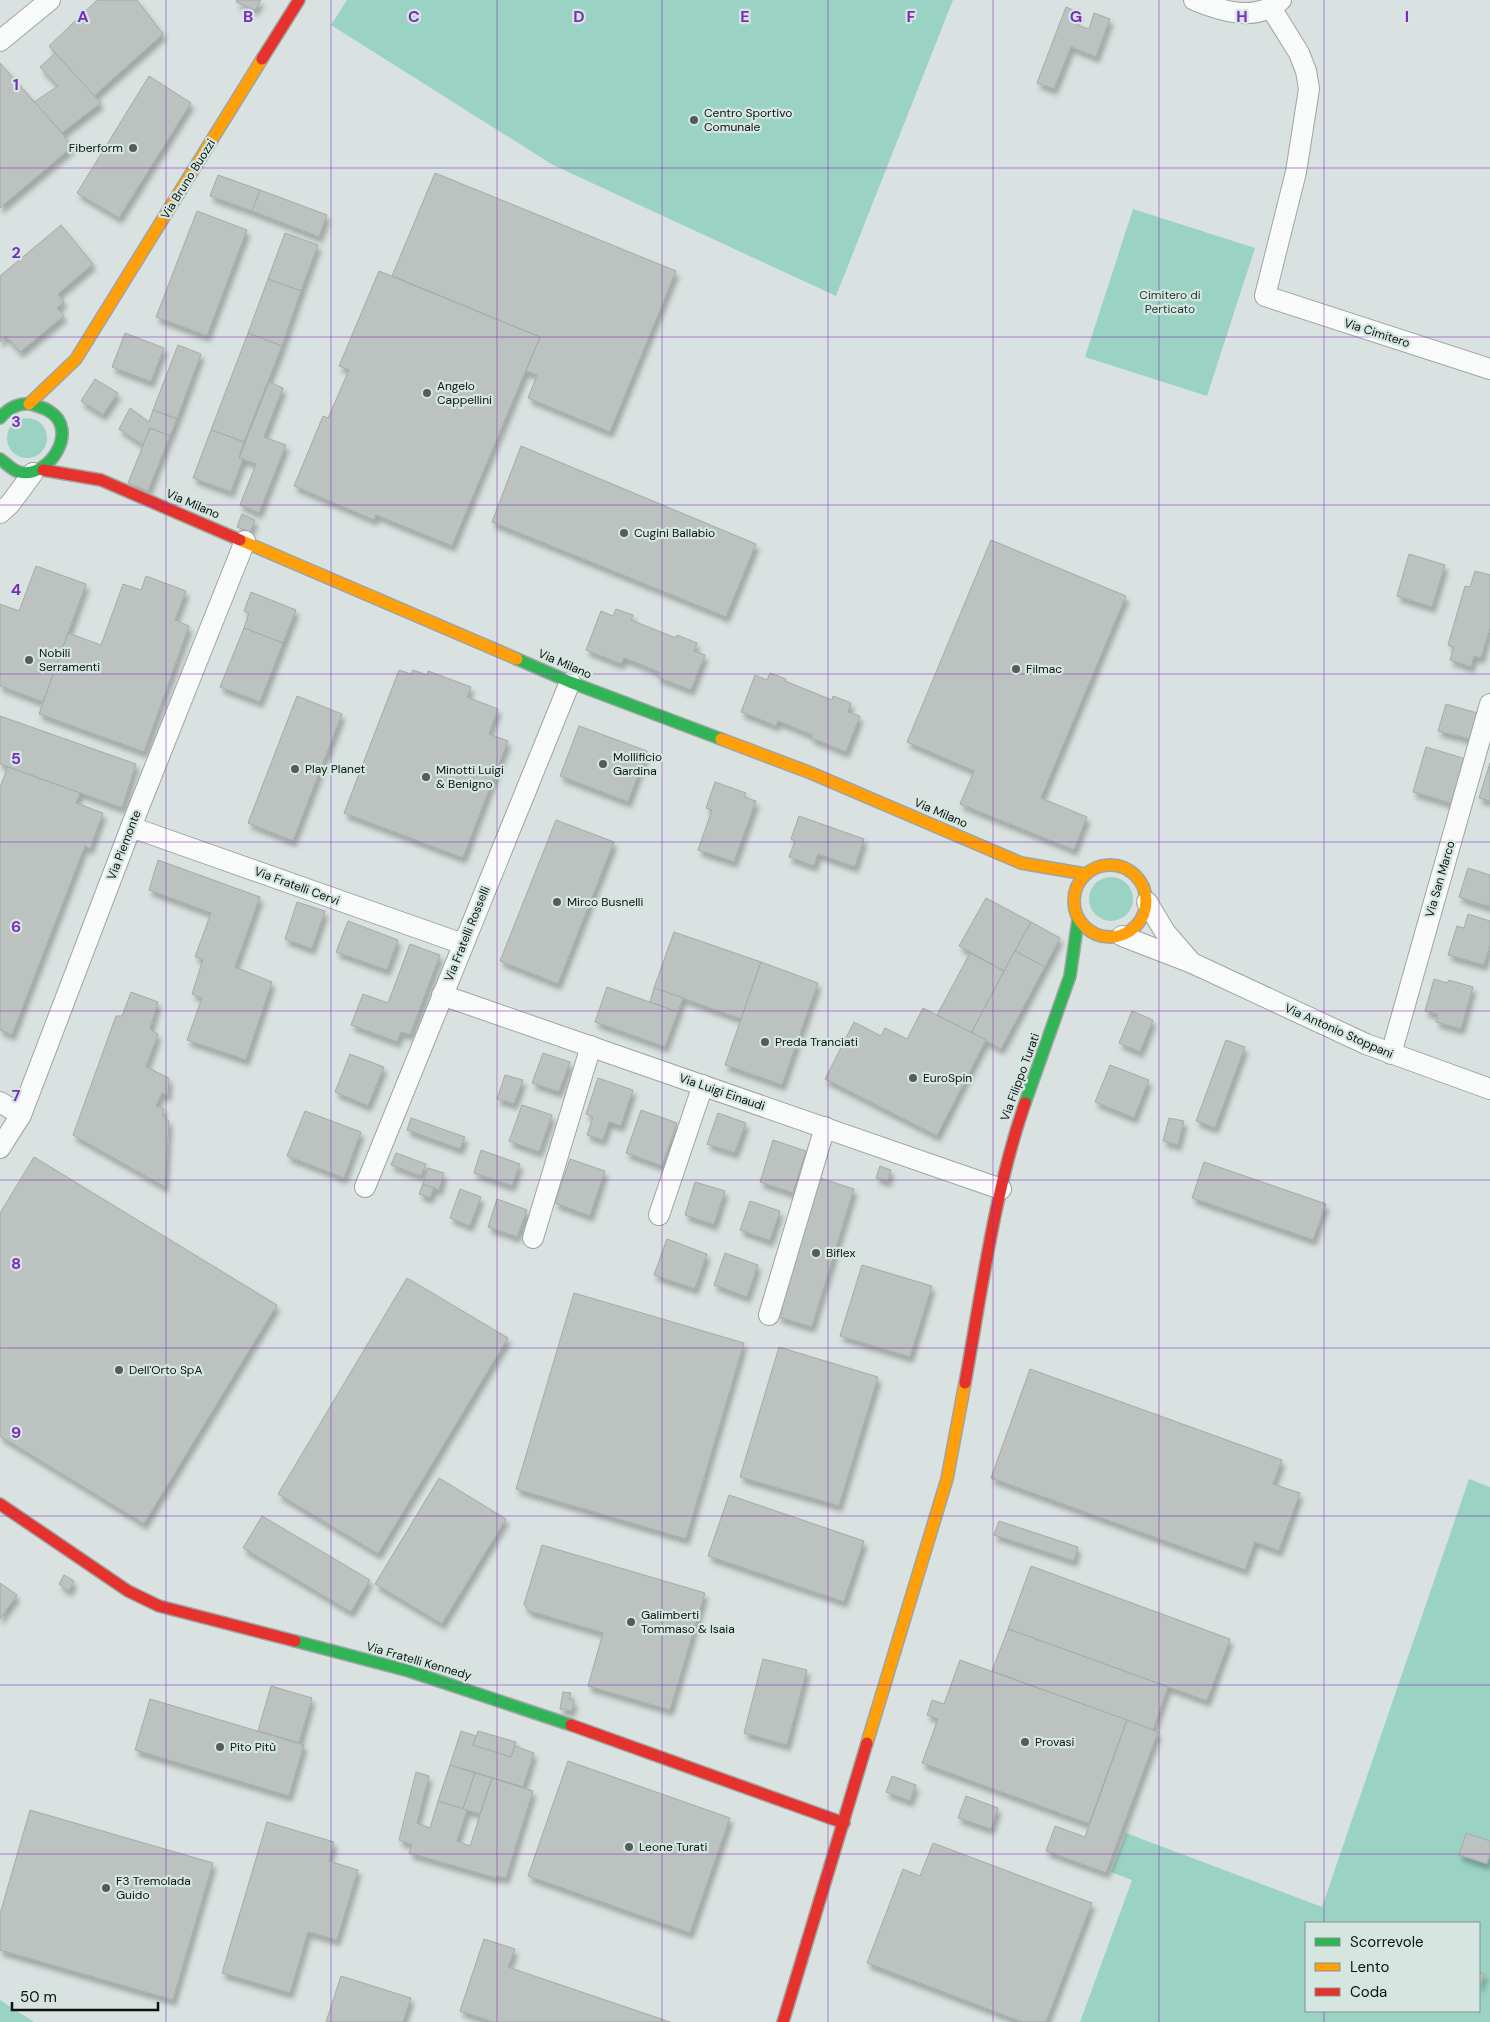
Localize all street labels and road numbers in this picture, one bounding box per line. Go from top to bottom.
street label: Via Bruno Buozzi [157,136,219,222]
street label: Via Cimitero [1342,315,1412,351]
street label: Via Milano [164,486,222,522]
street label: Via Milano [536,646,594,682]
street label: Via Milano [912,795,970,831]
street label: Via Piemonte [103,808,145,882]
street label: Via San Marco [1421,839,1459,919]
street label: Via Fratelli Cervi [252,863,342,909]
street label: Via Fratelli Rosselli [441,884,493,984]
street label: Via Antonio Stoppani [1282,1000,1396,1062]
street label: Via Filippo Turati [997,1031,1043,1123]
street label: Via Luigi Einaudi [677,1070,767,1114]
street label: Via Fratelli Kennedy [364,1638,474,1684]

